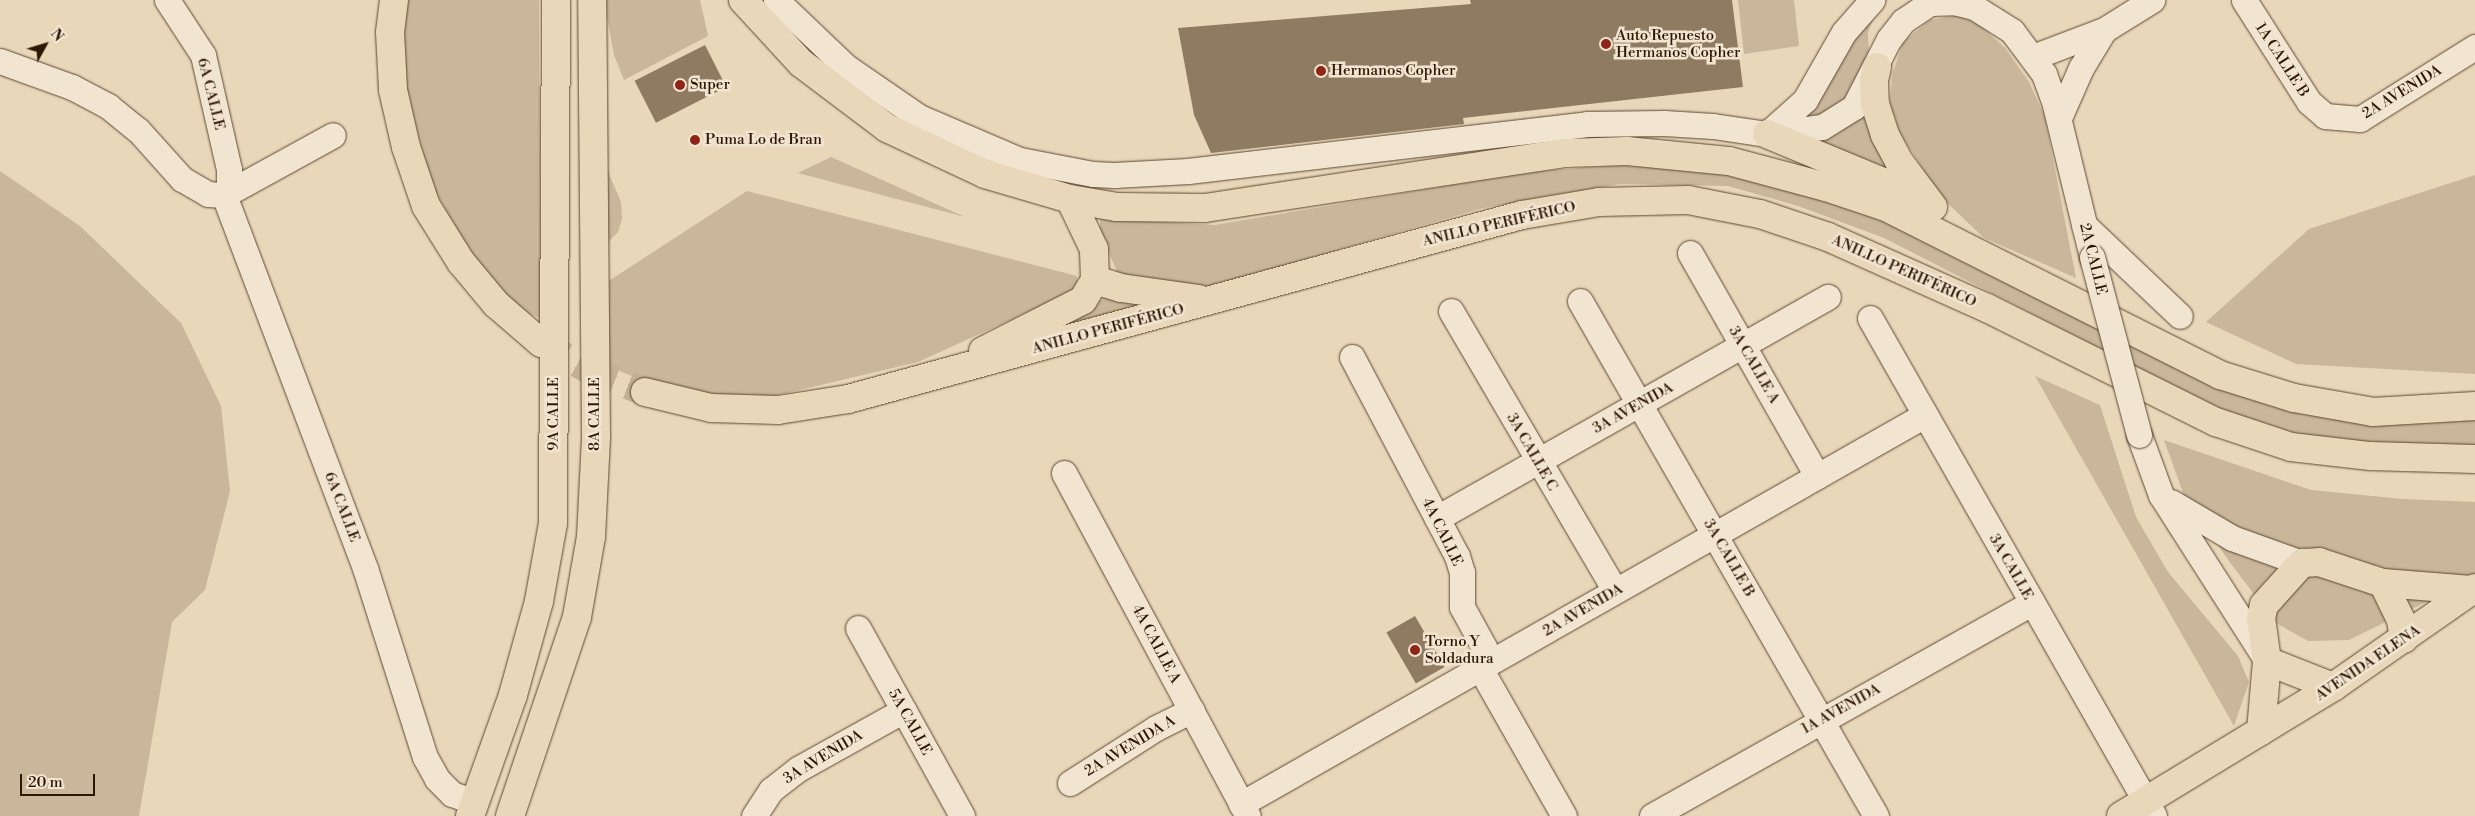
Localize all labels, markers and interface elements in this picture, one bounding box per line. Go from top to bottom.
north arrow [20,20,70,70]
street label: 1A CALLE B [2251,20,2313,100]
text: N [46,26,67,46]
place label: Auto Repuesto Hermanos Copher [1616,26,1741,61]
marker: Auto Repuesto Hermanos Copher [1600,38,1612,50]
street label: 6A CALLE [193,56,229,132]
street label: 2A AVENIDA [2359,61,2445,123]
place label: Hermanos Copher [1331,62,1456,80]
marker: Hermanos Copher [1315,65,1327,77]
place label: Super [690,76,730,94]
marker: Super [674,79,686,91]
place label: Puma Lo de Bran [705,131,822,149]
marker: Puma Lo de Bran [689,134,701,146]
street label: ANILLO PERIFÉRICO [1421,198,1577,250]
street label: 2A CALLE [2075,221,2111,297]
street label: ANILLO PERIFÉRICO [1829,231,1979,311]
street label: ANILLO PERIFÉRICO [1030,300,1186,358]
street label: 3A CALLE A [1725,323,1783,407]
street label: 9A CALLE [545,377,563,451]
street label: 8A CALLE [586,377,604,451]
street label: 3A AVENIDA [1590,378,1676,438]
street label: 3A CALLE C [1503,410,1561,494]
street label: 6A CALLE [320,469,364,545]
street label: 4A CALLE [1418,495,1466,569]
street label: 3A CALLE B [1700,516,1758,600]
street label: 3A CALLE [1985,531,2037,603]
street label: 2A AVENIDA [1540,580,1626,640]
street label: 4A CALLE A [1128,601,1184,687]
street label: AVENIDA ELENA [2312,621,2424,705]
place label: Torno Y Soldadura [1425,632,1494,667]
marker: Torno Y Soldadura [1409,644,1421,656]
street label: 1A AVENIDA [1798,680,1884,738]
street label: 5A CALLE [884,686,936,758]
street label: 2A AVENIDA A [1081,712,1179,780]
street label: 3A AVENIDA [780,726,866,788]
scale bar [22,764,98,796]
text: 20 m [28,773,63,792]

